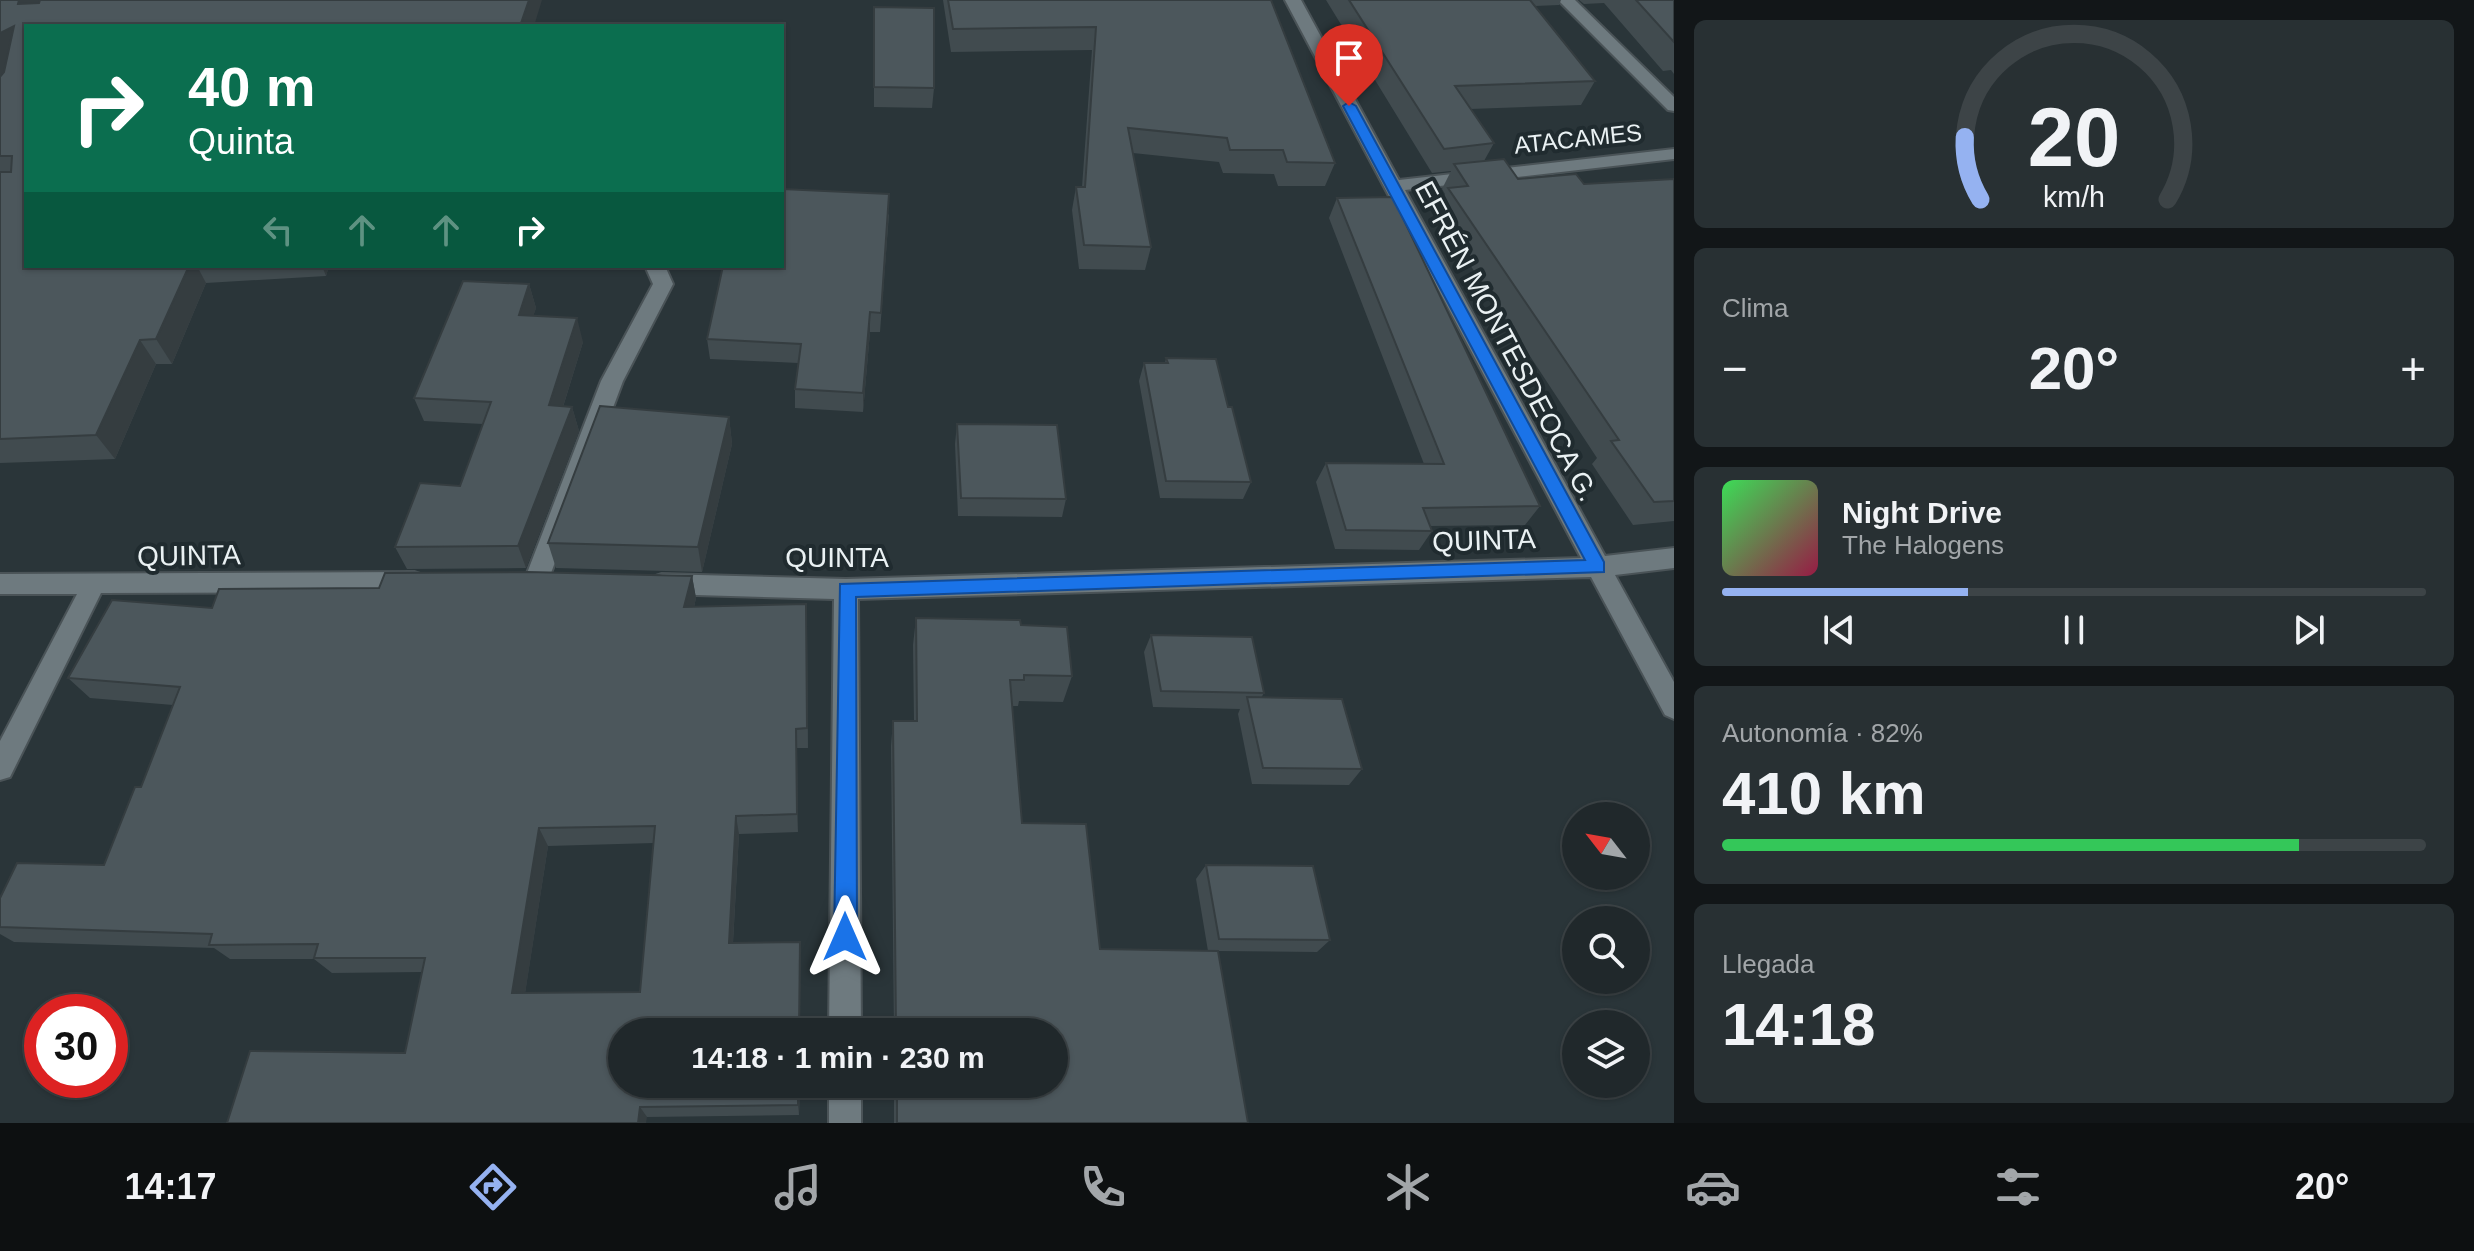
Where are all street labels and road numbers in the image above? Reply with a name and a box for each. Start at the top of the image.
street label: ATACAMES [1513,118,1643,159]
street label: EFRÉN MONTESDEOCA G. [1409,176,1604,506]
street label: QUINTA [1432,523,1537,558]
street label: QUINTA [137,539,241,572]
street label: QUINTA [785,542,889,573]

